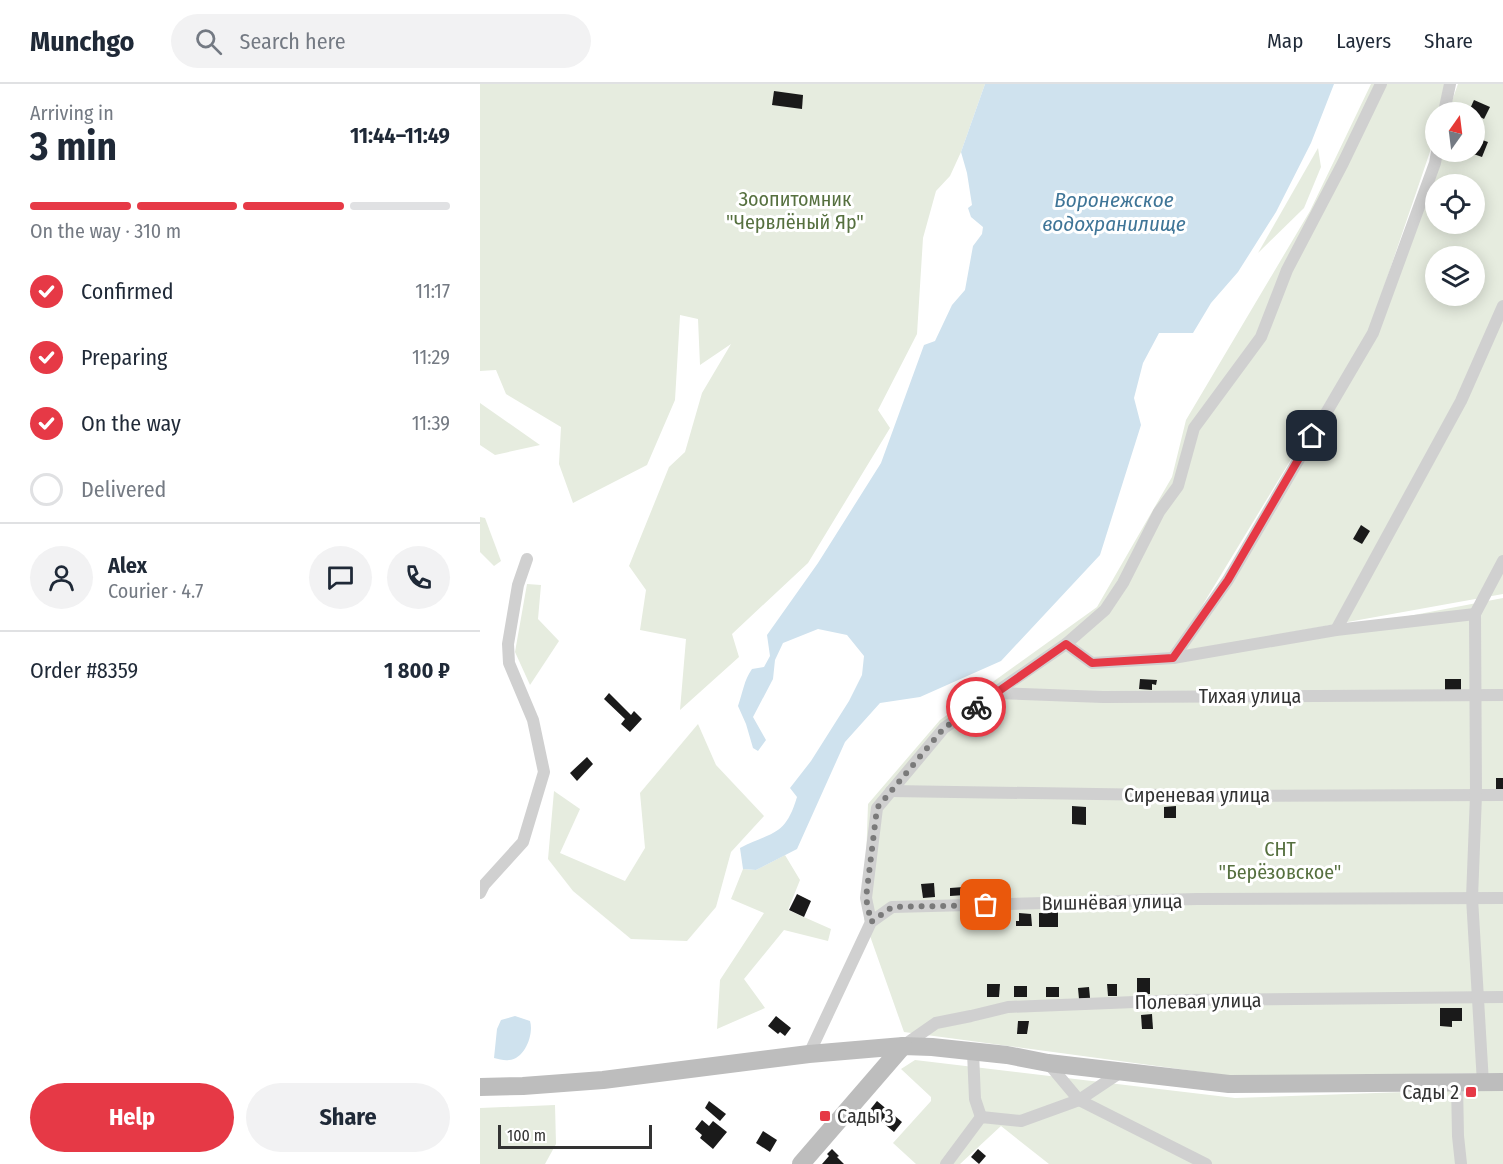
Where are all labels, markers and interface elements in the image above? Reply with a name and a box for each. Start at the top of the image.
search box [171,14,591,68]
text: Munchgo [30,25,135,58]
icon: search [192,25,225,58]
text: Search here [240,28,346,55]
text: Map [1267,28,1303,54]
text: Layers [1336,28,1391,54]
text: Share [1424,28,1473,54]
text: Arriving in [30,101,114,125]
north arrow [1425,102,1485,162]
map controls [1425,102,1485,306]
text: 11:44–11:49 [350,122,450,149]
text: 3 min [30,124,117,170]
button: locate [1425,174,1485,234]
park label: Зоопитомник "Червлёный Яр" [726,187,864,234]
water label: Воронежское водохранилище [1042,187,1186,237]
text: On the way · 310 m [30,219,181,243]
button: layers [1425,246,1485,306]
icon: check [30,275,63,308]
text: Confirmed [81,278,174,305]
text: 11:17 [415,279,450,303]
icon: check [30,341,63,374]
text: Preparing [81,344,167,371]
text: 11:29 [412,345,450,369]
icon: check [30,407,63,440]
text: On the way [81,410,181,437]
pin [1286,410,1337,461]
text: 11:39 [412,411,450,435]
icon: home [1295,419,1328,452]
text: Delivered [81,476,166,503]
button: person [30,546,93,609]
button: chat [309,546,372,609]
button: phone [387,546,450,609]
text: Alex [108,552,147,579]
text: Courier · 4.7 [108,579,203,603]
text: Order #8359 [30,657,138,684]
text: 1 800 ₽ [384,657,450,684]
courier [946,677,1006,737]
street label: Тихая улица [1199,684,1301,708]
icon: bike [960,691,993,724]
street label: Сиреневая улица [1124,783,1270,807]
park label: СНТ "Берёзовское" [1219,837,1341,884]
pin [960,879,1011,930]
icon: bag [969,888,1002,921]
street label: Вишнёвая улица [1041,889,1183,915]
street label: Полевая улица [1134,988,1262,1014]
place label: Сады 2 [1402,1080,1459,1104]
button: Help [30,1083,234,1152]
button: Share [246,1083,450,1152]
marker: Сады 2 [1464,1085,1478,1099]
place label: Сады 3 [837,1104,894,1128]
marker: Сады 3 [818,1109,832,1123]
scale bar [498,1122,652,1150]
text: 100 m [507,1126,546,1145]

